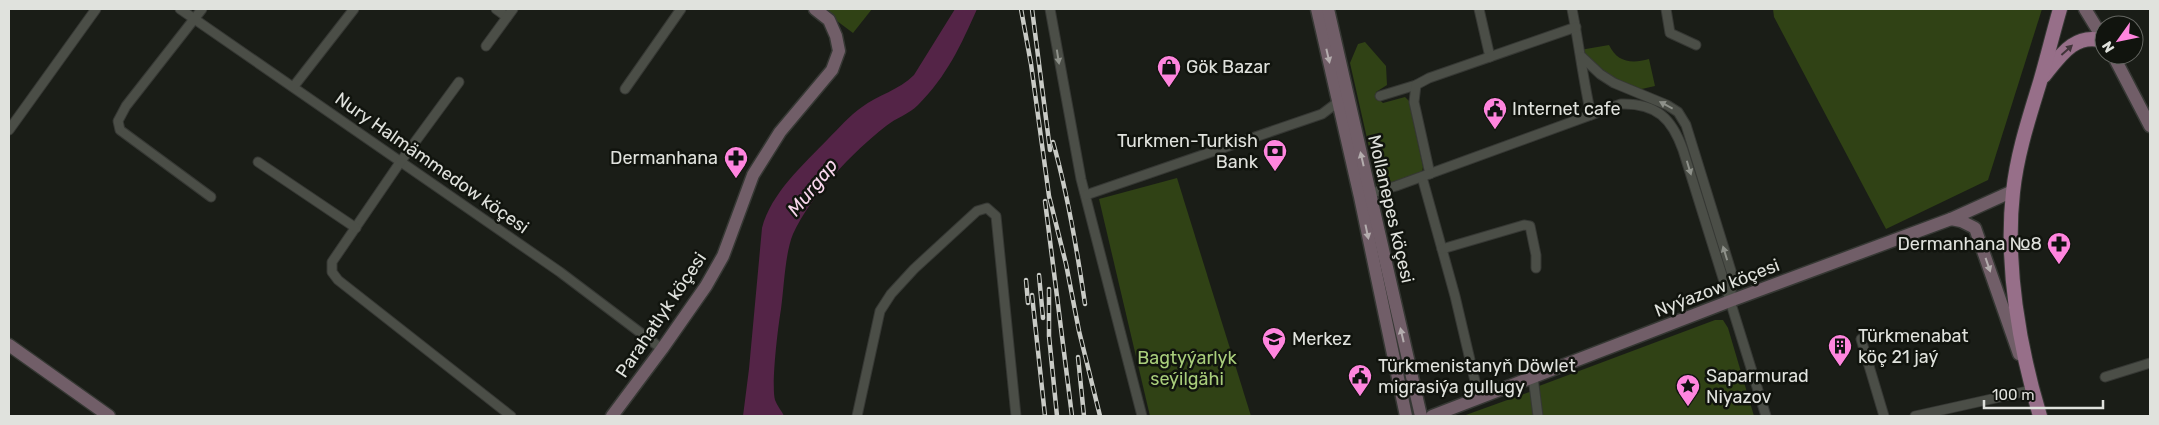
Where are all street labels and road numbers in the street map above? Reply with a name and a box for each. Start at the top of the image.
street label: Nury Halmämmedow köçesi [331,88,533,238]
street label: Mollanepes köçesi [1363,133,1419,285]
street label: Parahatlyk köçesi [611,248,711,382]
street label: Nyýazow köçesi [1651,254,1783,322]

